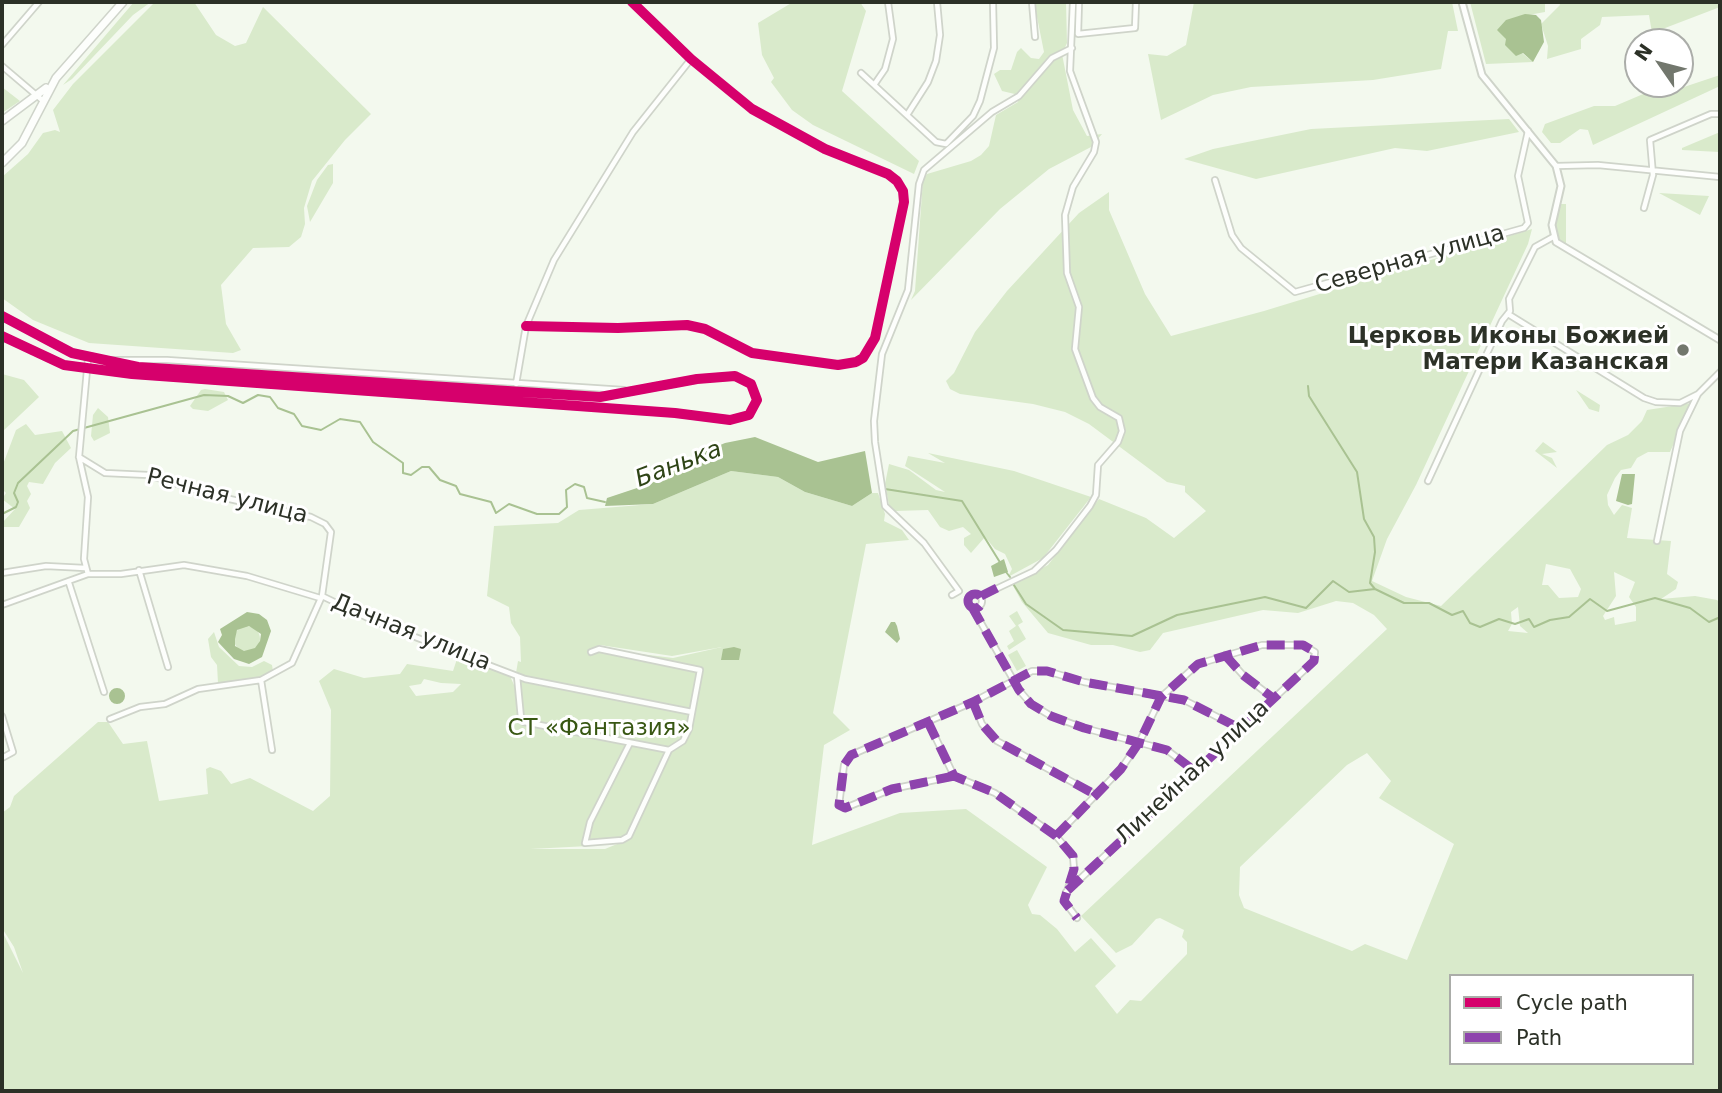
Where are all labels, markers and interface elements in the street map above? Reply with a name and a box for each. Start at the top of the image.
north arrow [1624,28,1694,98]
text: N [1630,39,1657,65]
street label: Северная улица [1312,220,1508,300]
place label: Церковь Иконы Божией Матери Казанская [1348,323,1669,377]
marker: Церковь Иконы Божией Матери Казанская [1675,342,1691,358]
water label: Банька [632,435,726,495]
street label: Речная улица [144,464,310,530]
street label: Дачная улица [328,589,494,677]
street label: Линейная улица [1111,695,1275,851]
park label: СТ «Фантазия» [507,715,691,743]
legend [1449,974,1694,1065]
text: Cycle path [1516,991,1628,1015]
text: Path [1516,1026,1562,1050]

